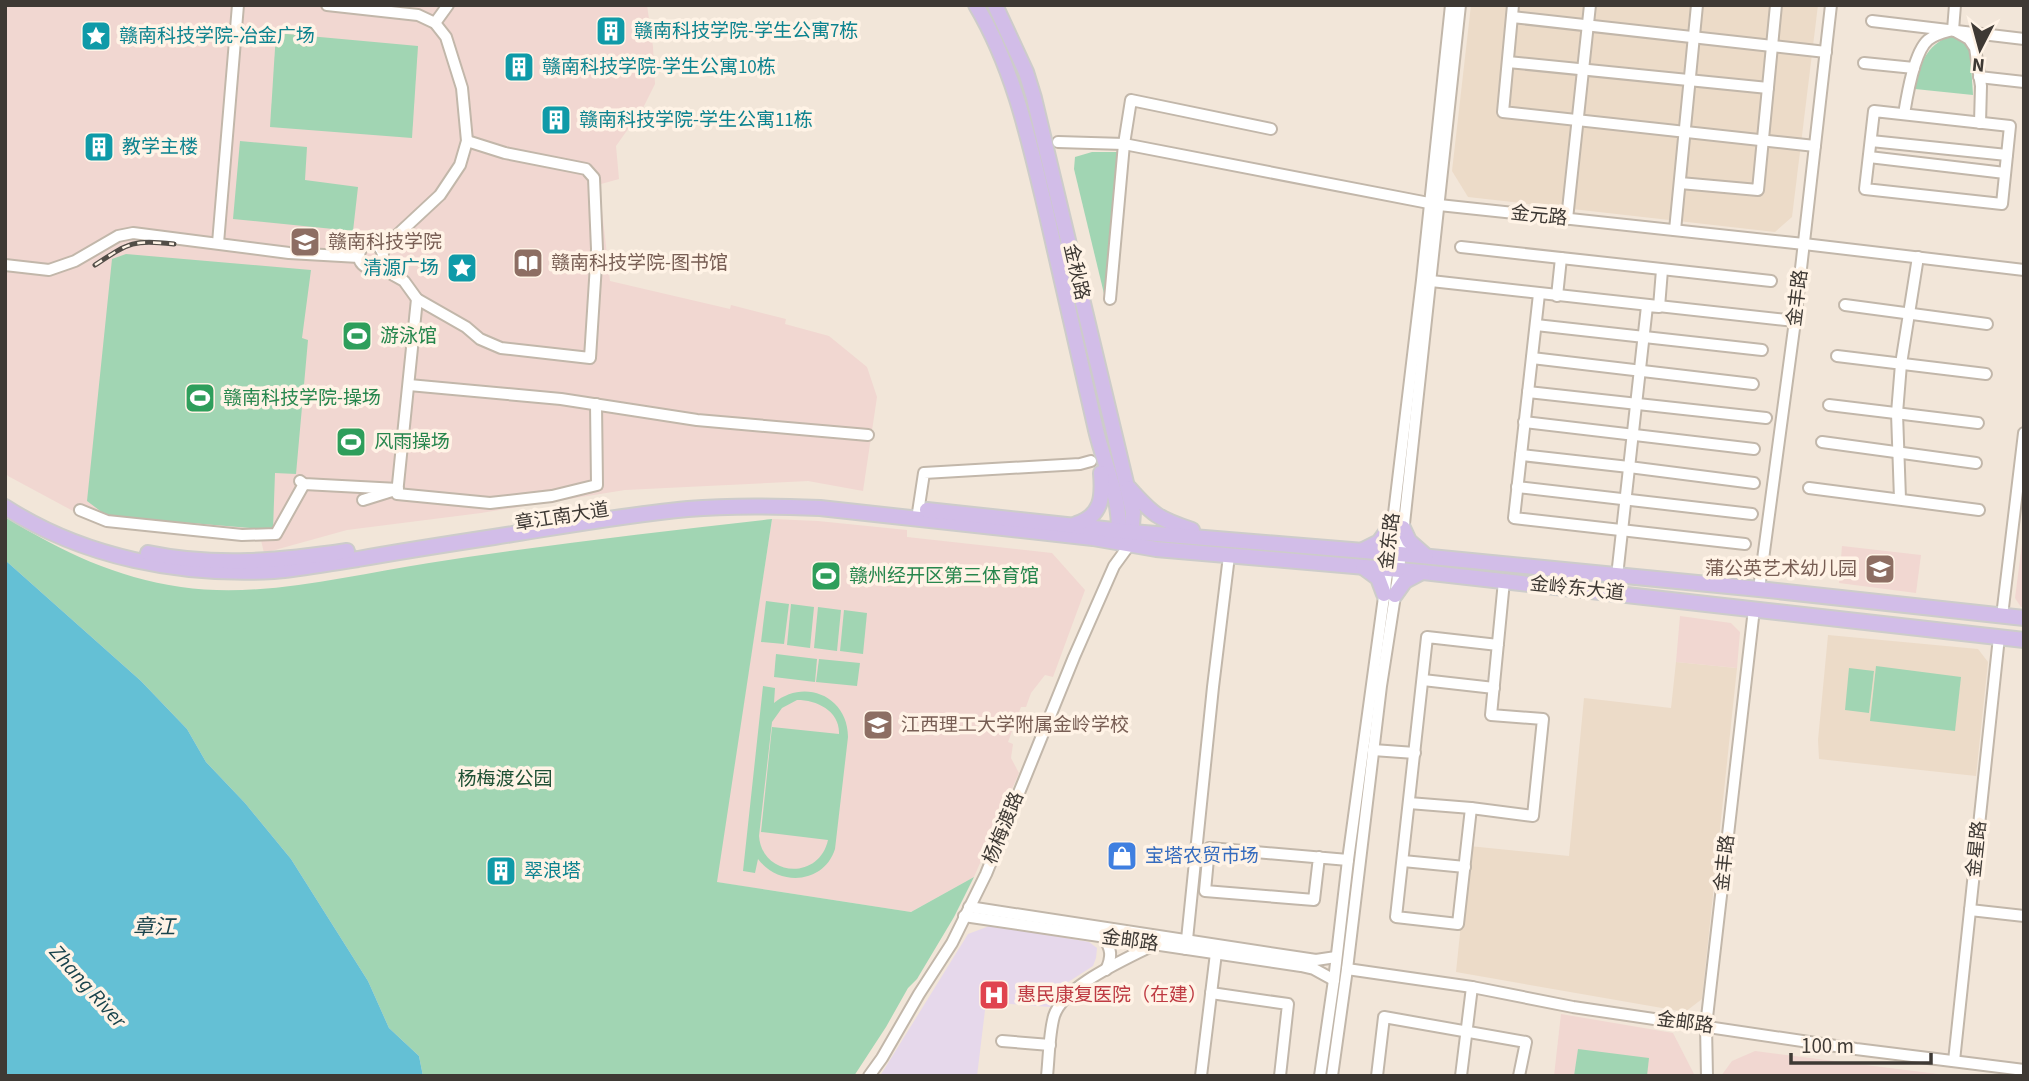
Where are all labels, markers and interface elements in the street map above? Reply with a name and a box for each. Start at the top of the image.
building icon: 赣南科技学院-学生公寓7栋 [594,14,628,48]
north arrow [1945,14,2015,84]
place label: 赣南科技学院-学生公寓7栋 [634,18,858,45]
place icon: 赣南科技学院-冶金广场 [79,19,113,53]
place label: 赣南科技学院-冶金广场 [119,23,315,50]
building icon: 赣南科技学院-学生公寓10栋 [502,50,536,84]
text: N [1971,50,1986,79]
place label: 赣南科技学院-学生公寓10栋 [542,54,776,81]
building icon: 赣南科技学院-学生公寓11栋 [539,103,573,137]
place label: 赣南科技学院-学生公寓11栋 [579,107,813,134]
building icon: 教学主楼 [82,130,116,164]
place label: 教学主楼 [122,134,198,161]
street label: 金元路 [1509,200,1569,232]
school or university icon: 赣南科技学院 [288,225,322,259]
place label: 赣南科技学院 [328,229,442,256]
street label: 金秋路 [1056,241,1096,303]
library icon: 赣南科技学院-图书馆 [511,246,545,280]
place label: 赣南科技学院-图书馆 [551,250,728,277]
place icon: 清源广场 [445,251,479,285]
place label: 清源广场 [363,255,439,282]
street label: 金丰路 [1781,268,1815,328]
sports icon: 游泳馆 [340,319,374,353]
place label: 游泳馆 [380,323,437,350]
sports icon: 赣南科技学院-操场 [183,381,217,415]
place label: 赣南科技学院-操场 [223,385,381,412]
sports icon: 风雨操场 [334,425,368,459]
place label: 风雨操场 [374,429,450,456]
street label: 章江南大道 [513,496,611,538]
street label: 金东路 [1373,511,1407,571]
school or university icon: 蒲公英艺术幼儿园 [1863,552,1897,586]
place label: 蒲公英艺术幼儿园 [1705,556,1857,583]
sports icon: 赣州经开区第三体育馆 [809,559,843,593]
place label: 赣州经开区第三体育馆 [849,563,1039,590]
street label: 金岭东大道 [1528,571,1626,607]
school or university icon: 江西理工大学附属金岭学校 [861,708,895,742]
place label: 江西理工大学附属金岭学校 [901,712,1129,739]
park label: 杨梅渡公园 [457,766,553,793]
street label: 杨梅渡路 [977,788,1031,868]
street label: 金星路 [1961,819,1993,879]
street label: 金丰路 [1709,833,1741,893]
shop icon: 宝塔农贸市场 [1105,839,1139,873]
place label: 宝塔农贸市场 [1145,843,1259,870]
building icon: 翠浪塔 [484,854,518,888]
place label: 翠浪塔 [524,858,581,885]
water label: 章江 [133,912,177,942]
street label: 金邮路 [1100,924,1160,958]
water label: Zhang River [42,937,134,1035]
hospital icon: 惠民康复医院（在建） [977,978,1011,1012]
place label: 惠民康复医院（在建） [1017,982,1207,1009]
street label: 金邮路 [1655,1006,1715,1040]
scale bar [1791,1021,1931,1066]
text: 100 m [1801,1031,1854,1061]

